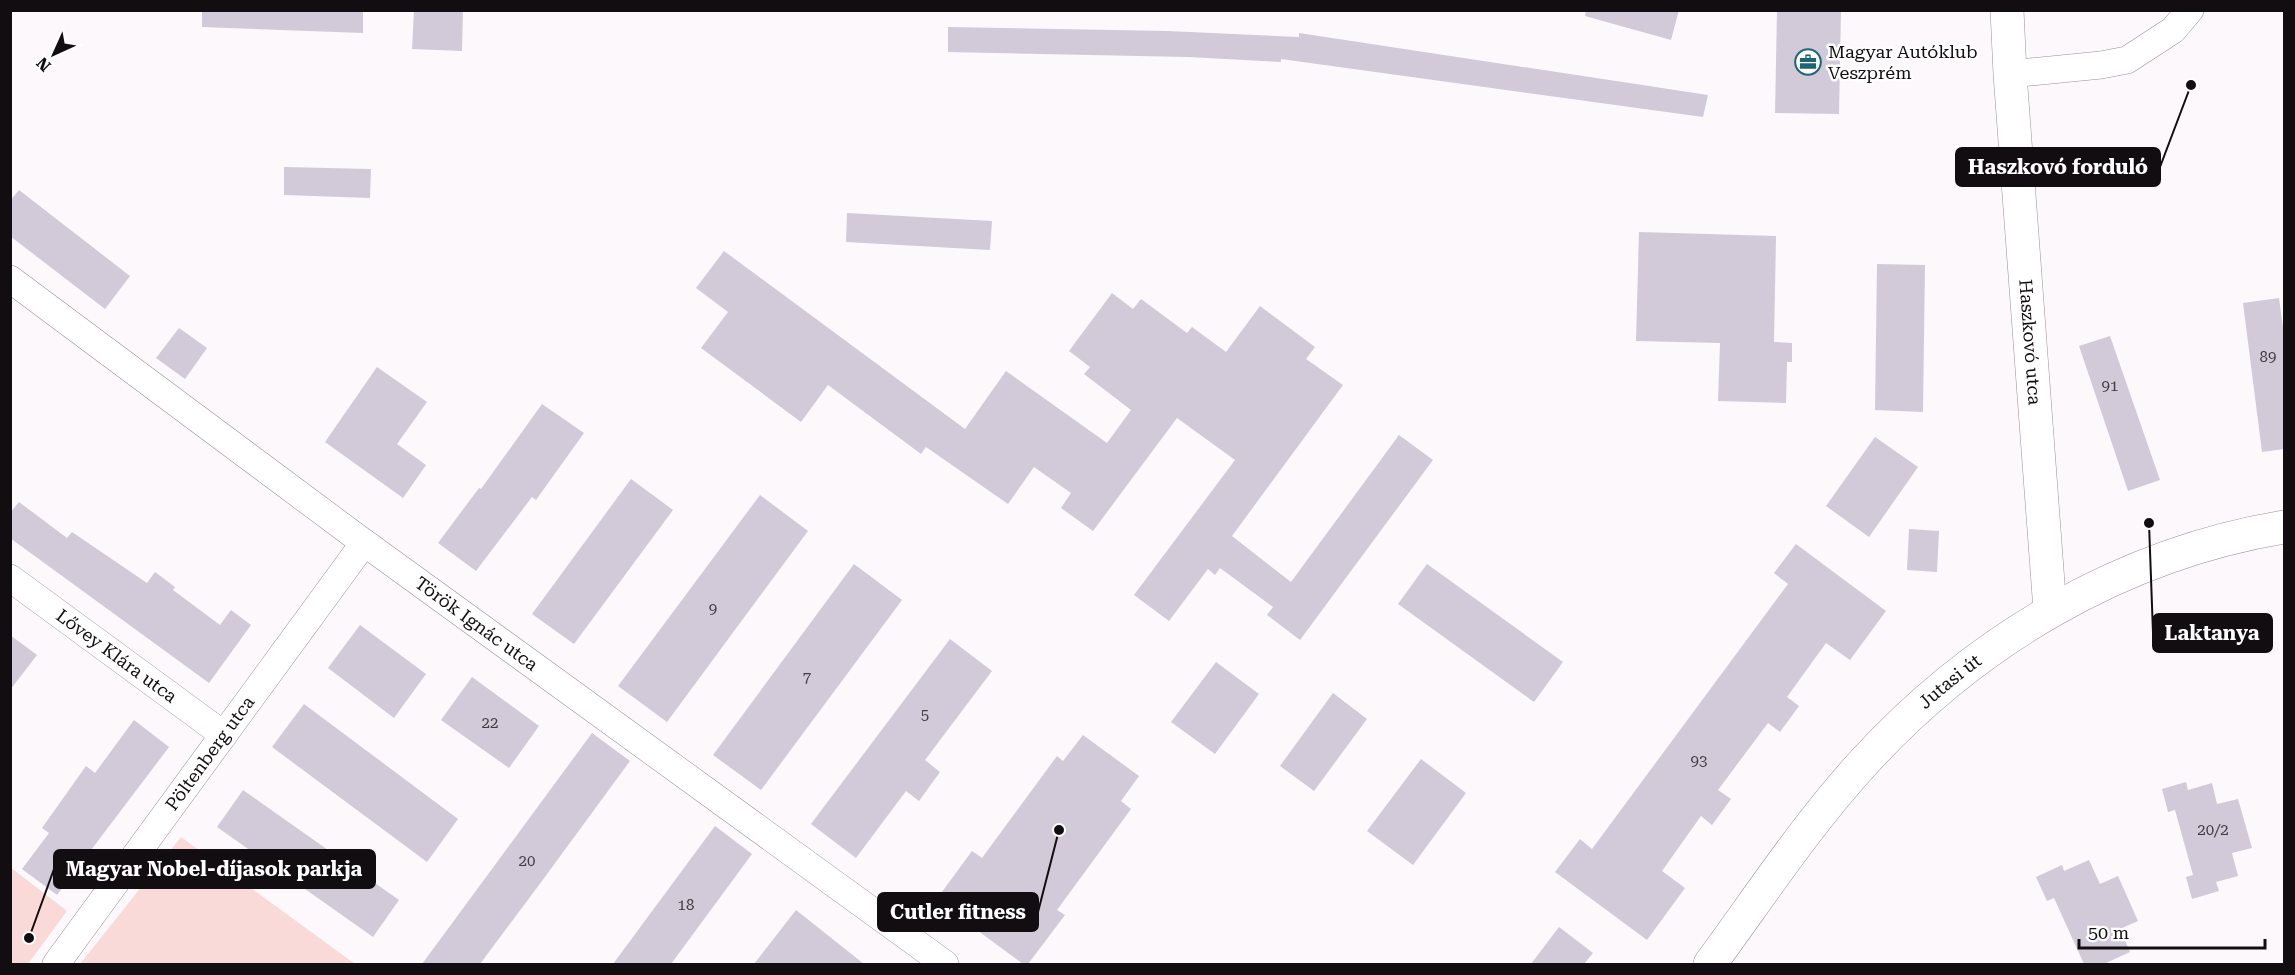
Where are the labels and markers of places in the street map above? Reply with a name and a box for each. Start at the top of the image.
place label: Magyar Autóklub Veszprém [1828,41,1978,83]
office icon: Magyar Autóklub Veszprém [1793,47,1823,77]
callout: Haszkovó forduló [1956,148,2160,186]
callout: Laktanya [2153,614,2272,652]
callout: Magyar Nobel-díjasok parkja [54,850,375,888]
callout: Cutler fitness [878,893,1038,931]

